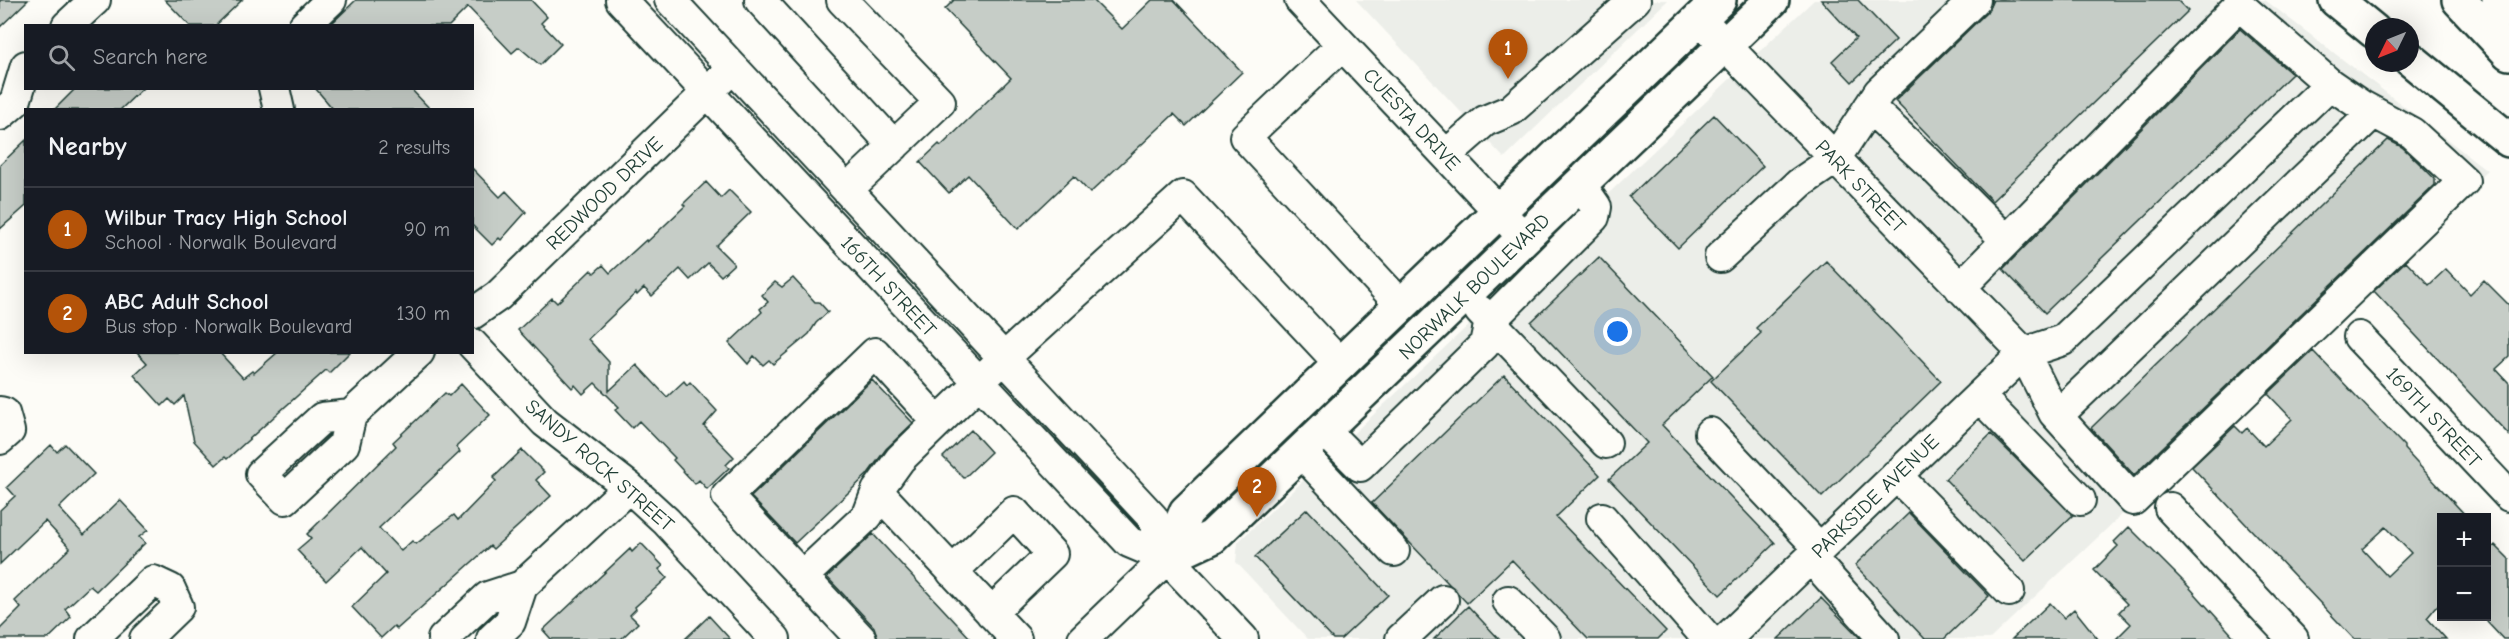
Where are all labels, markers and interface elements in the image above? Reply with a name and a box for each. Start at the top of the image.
north arrow [2365,18,2419,72]
search box [24,24,474,90]
pin: 1 [1488,29,1528,79]
icon: search [45,41,78,74]
text: Search here [93,44,208,70]
street label: CUESTA DRIVE [1358,63,1465,175]
text: Nearby [48,132,127,162]
street label: REDWOOD DRIVE [541,132,667,255]
street label: PARK STREET [1811,135,1911,238]
text: 2 results [378,136,450,159]
text: Wilbur Tracy High School [105,205,347,231]
street label: NORWALK BOULEVARD [1394,208,1554,364]
text: 1 [64,218,71,241]
text: 90 m [404,218,450,241]
text: School · Norwalk Boulevard [105,231,337,254]
street label: 166TH STREET [836,231,941,342]
text: ABC Adult School [105,289,269,315]
text: 2 [63,302,72,325]
text: 130 m [397,302,450,325]
text: Bus stop · Norwalk Boulevard [105,315,352,338]
your location [1603,317,1632,346]
street label: 169TH STREET [2381,362,2486,473]
street label: SANDY ROCK STREET [521,395,679,536]
street label: PARKSIDE AVENUE [1807,430,1944,563]
pin: 2 [1238,468,1276,517]
map controls [2437,513,2491,621]
button: + [2437,513,2491,567]
button: − [2437,567,2491,621]

